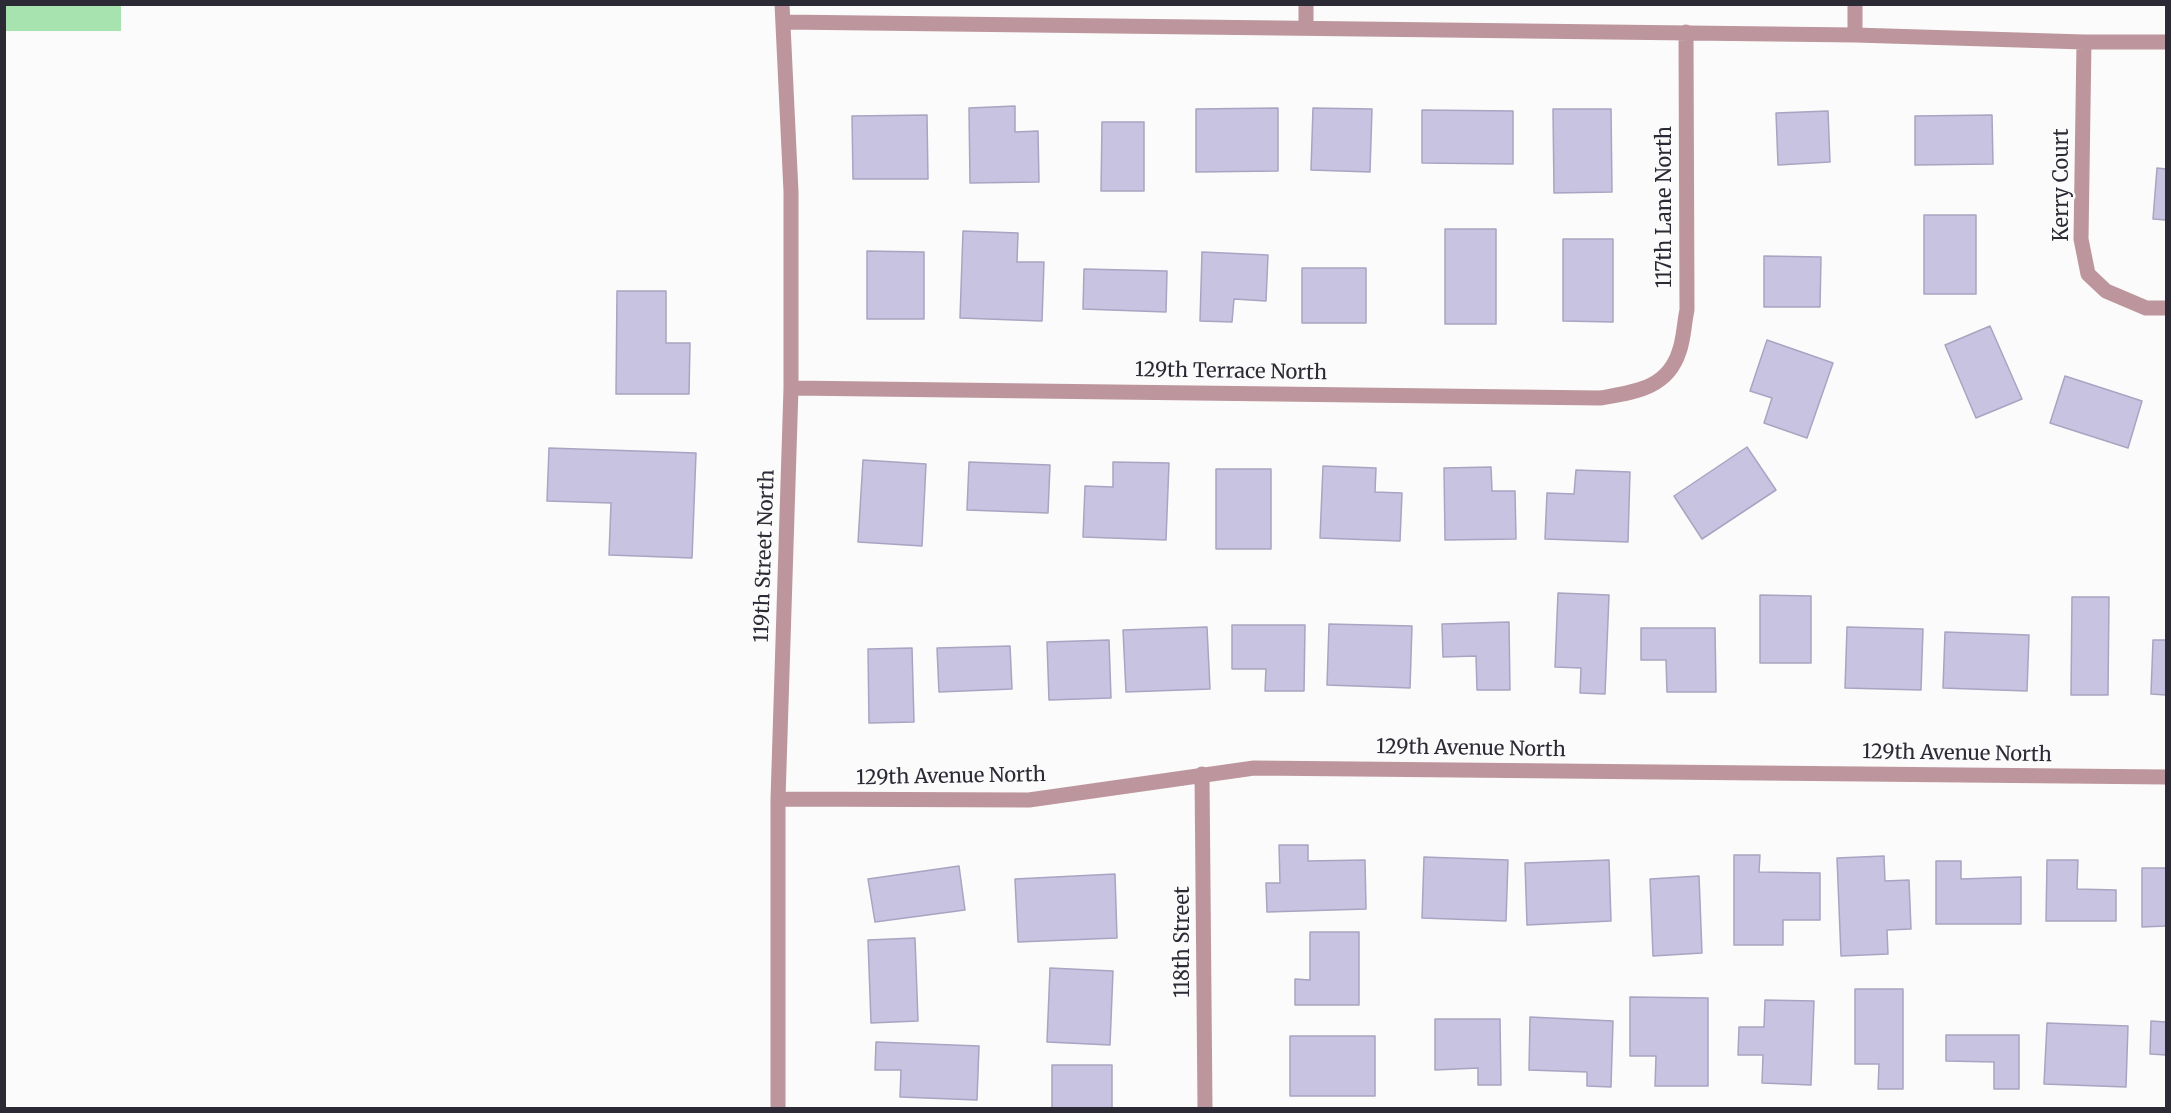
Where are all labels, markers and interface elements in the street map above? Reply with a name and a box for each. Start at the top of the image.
street label: 117th Lane North [1653,126,1677,288]
street label: Kerry Court [2050,129,2074,241]
street label: 129th Terrace North [1135,358,1327,386]
street label: 119th Street North [750,469,780,643]
street label: 129th Avenue North [1376,735,1566,763]
street label: 129th Avenue North [1862,740,2052,768]
street label: 129th Avenue North [856,763,1046,791]
street label: 118th Street [1171,886,1195,998]

